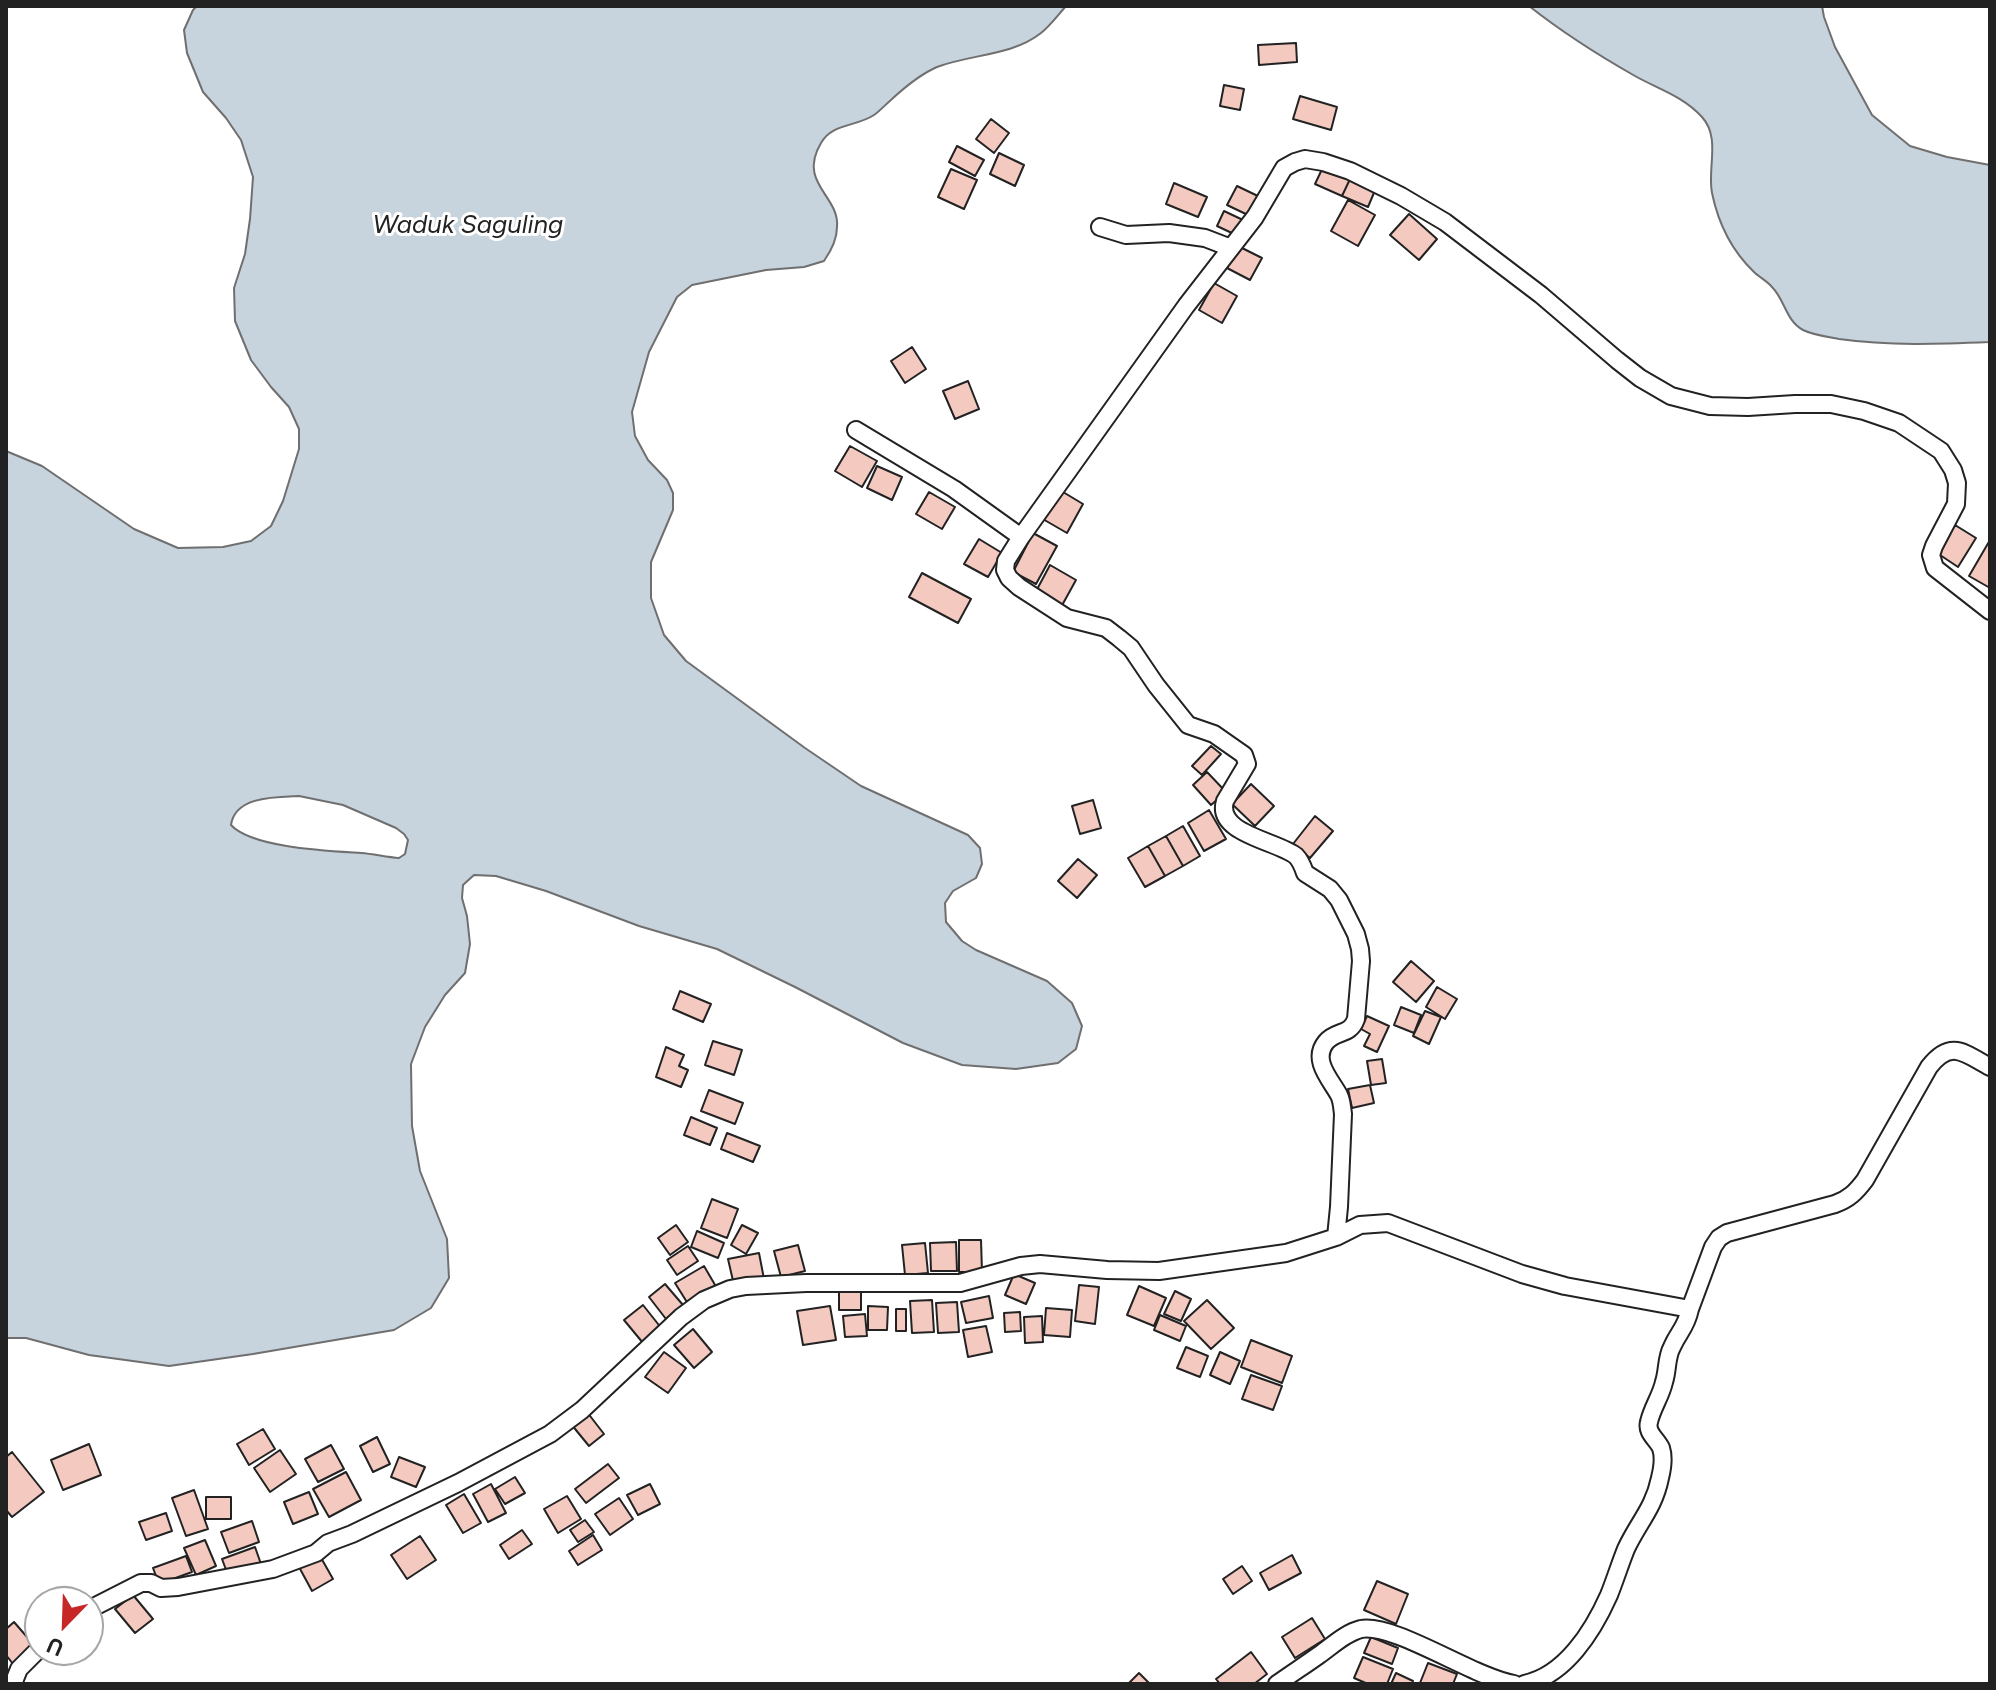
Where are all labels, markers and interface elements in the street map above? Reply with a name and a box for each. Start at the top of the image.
water label: Waduk Saguling [373,209,563,241]
north arrow [24,1586,104,1666]
text: U [43,1631,68,1662]

